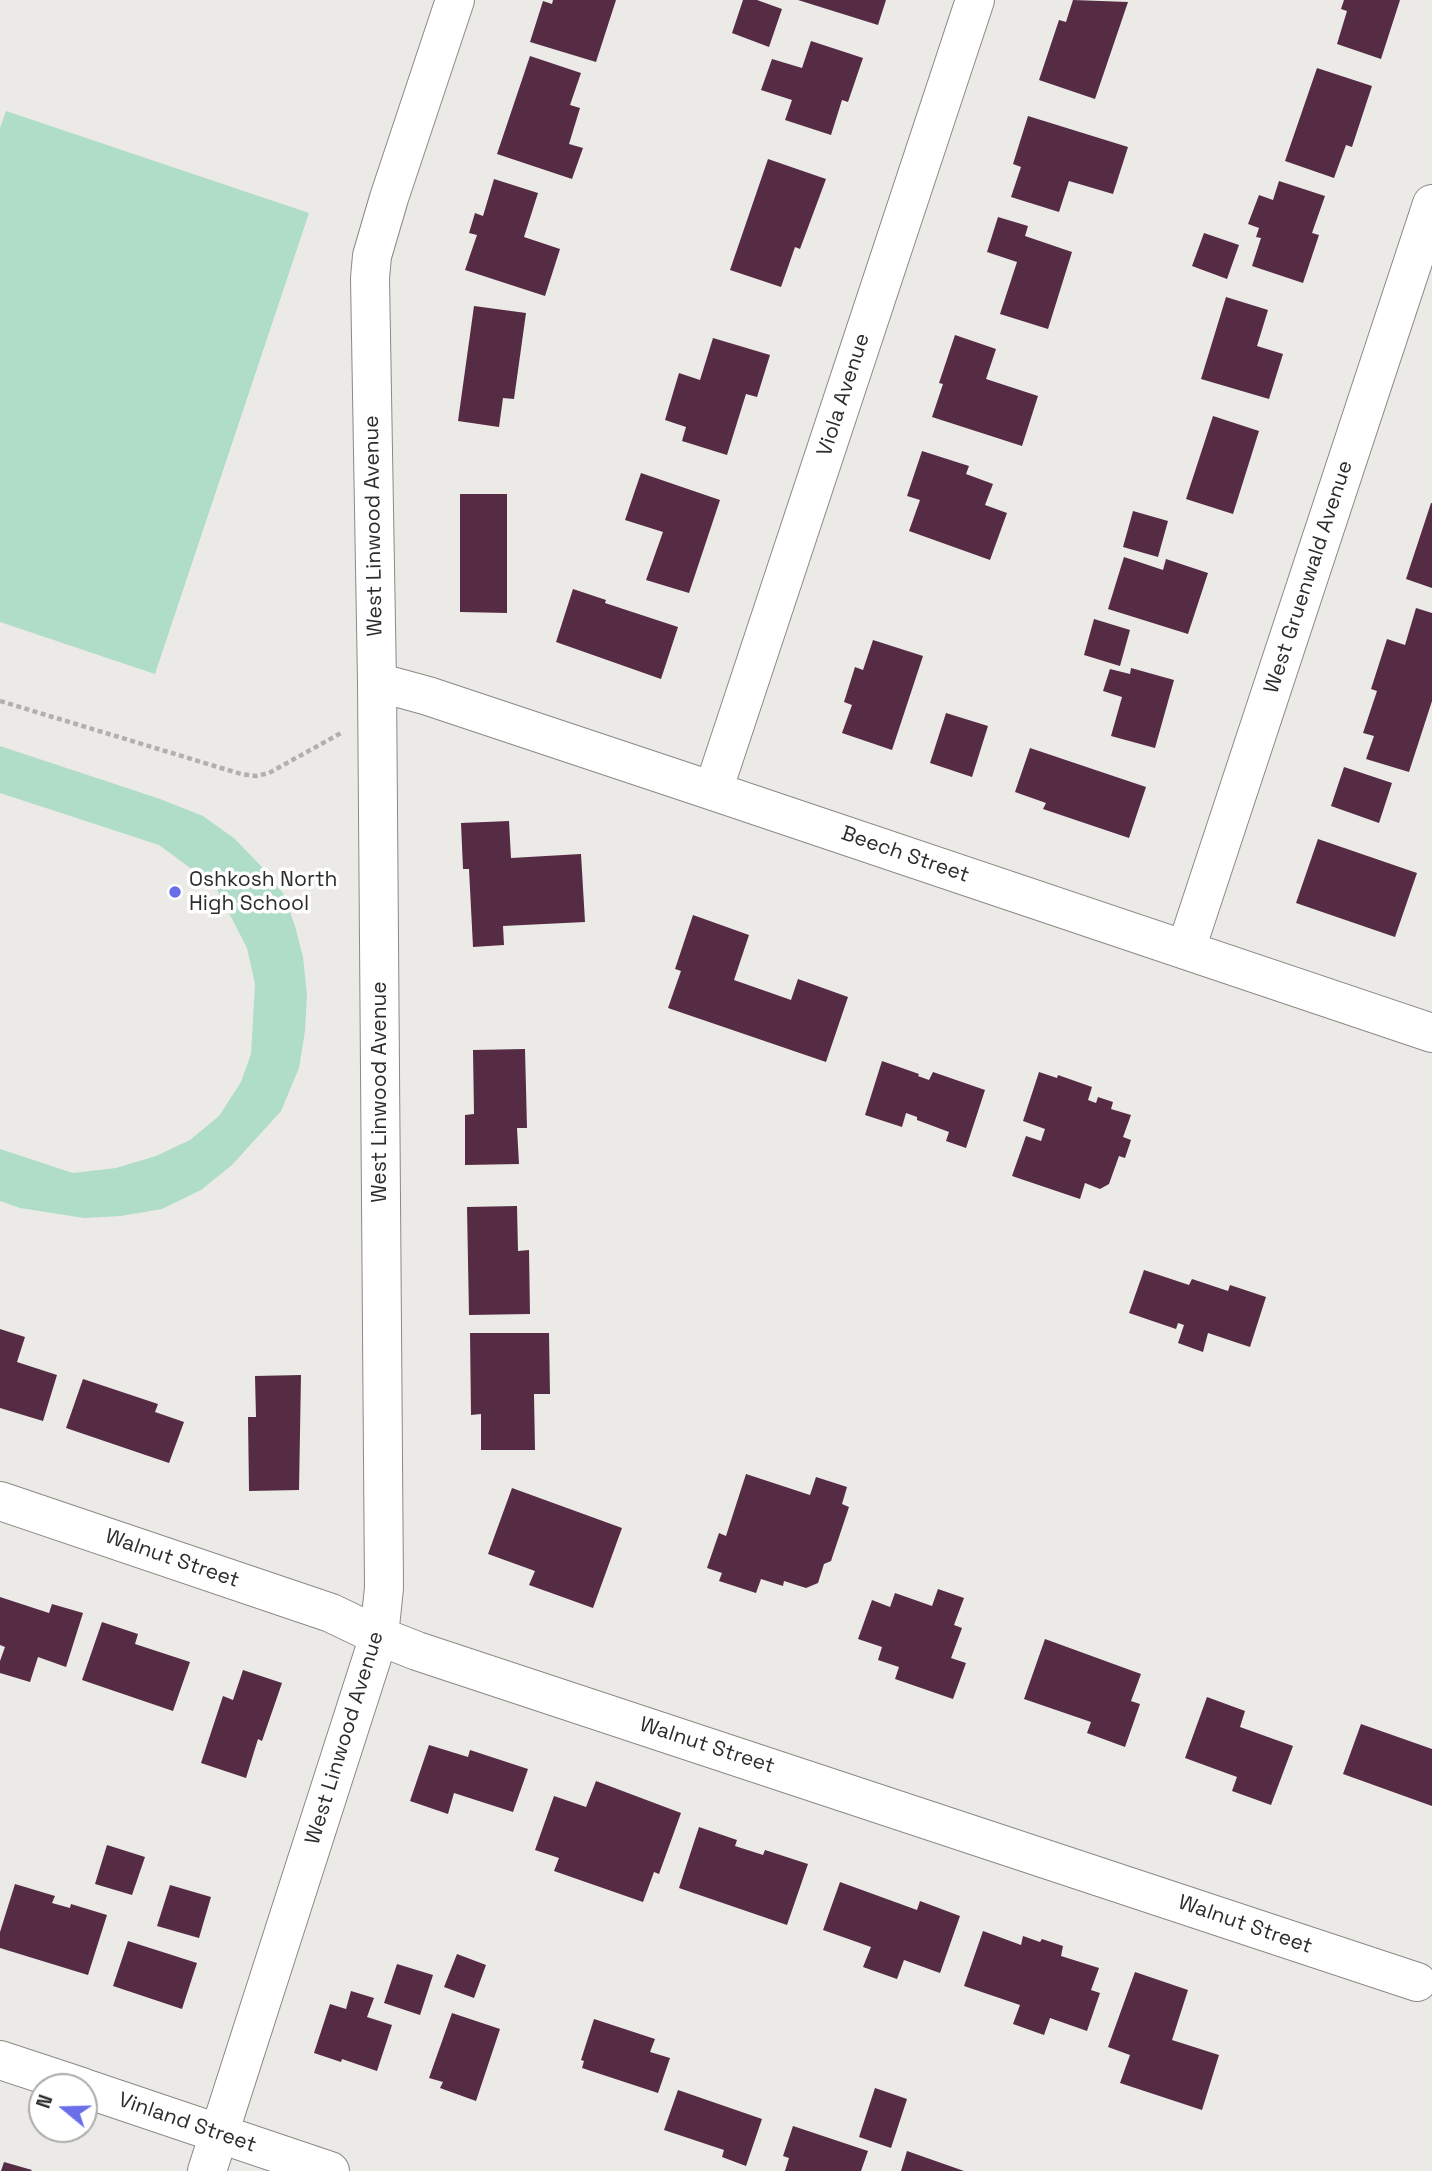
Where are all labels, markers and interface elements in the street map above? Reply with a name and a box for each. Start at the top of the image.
street label: Viola Avenue [812,330,876,460]
street label: West Linwood Avenue [359,415,389,637]
street label: West Gruenwald Avenue [1259,457,1359,697]
street label: Beech Street [838,821,972,889]
place label: Oshkosh North High School [189,867,337,917]
marker: Oshkosh North High School [167,884,183,900]
street label: West Linwood Avenue [367,981,393,1203]
street label: Walnut Street [102,1524,242,1594]
street label: West Linwood Avenue [301,1628,389,1848]
street label: Walnut Street [636,1712,778,1780]
street label: Walnut Street [1175,1890,1315,1960]
north arrow [28,2073,98,2143]
street label: Vinland Street [115,2088,259,2158]
text: N [31,2092,58,2112]

